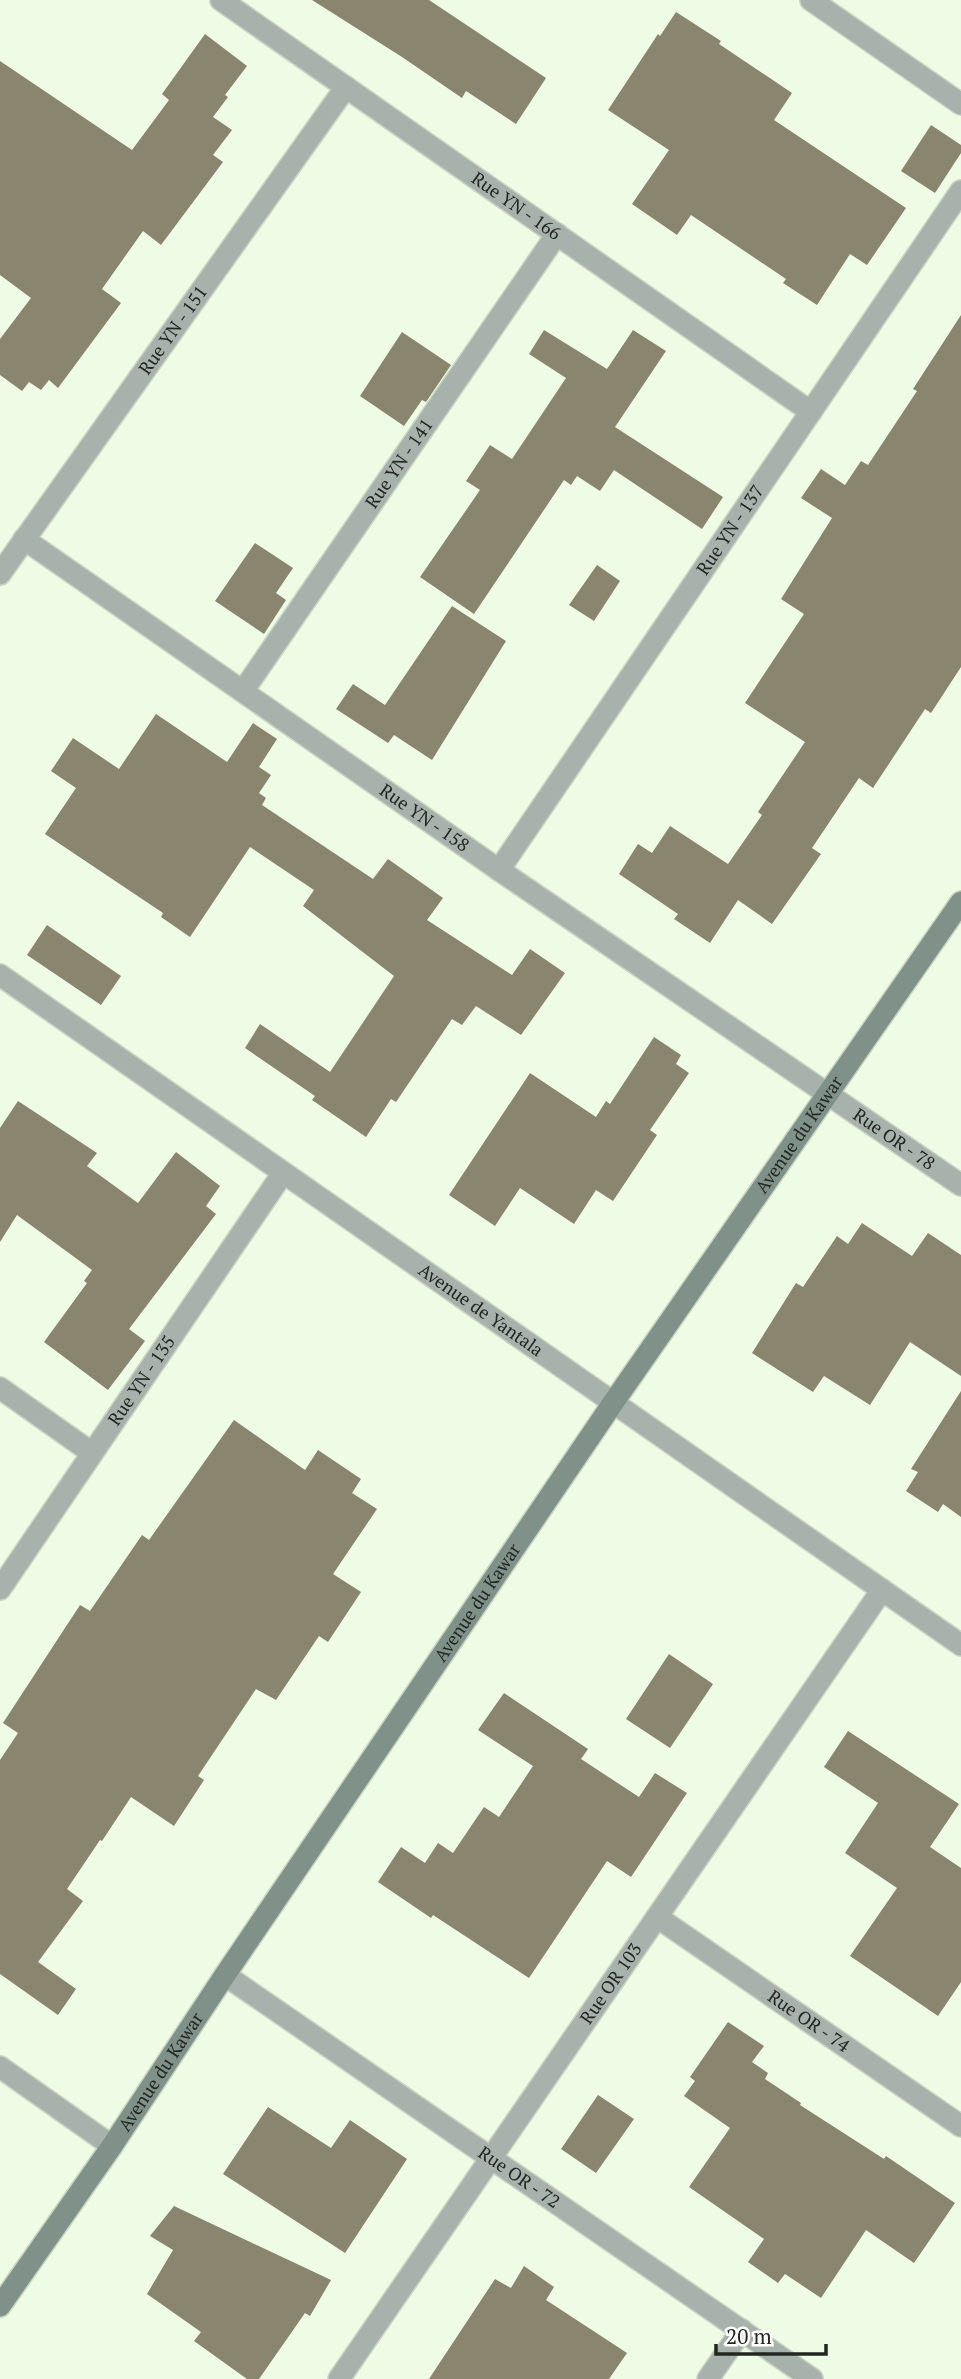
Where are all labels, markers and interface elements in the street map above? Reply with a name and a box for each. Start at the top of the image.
street label: Rue YN - 166 [467,166,566,245]
street label: Rue YN - 151 [133,280,212,379]
street label: Rue YN - 141 [359,413,438,513]
street label: Rue YN - 137 [690,480,769,579]
street label: Rue YN - 158 [375,778,474,857]
street label: Avenue du Kawar [749,1071,848,1198]
street label: Rue OR - 78 [849,1102,940,1175]
street label: Avenue de Yantala [414,1257,548,1361]
street label: Rue YN - 135 [102,1330,180,1430]
street label: Avenue du Kawar [428,1538,525,1666]
street label: Rue OR 103 [574,1938,647,2028]
street label: Rue OR - 74 [764,1984,855,2057]
street label: Avenue du Kawar [112,2007,208,2136]
street label: Rue OR - 72 [474,2140,565,2213]
scale bar [716,2312,826,2356]
text: 20 m [726,2322,772,2350]

